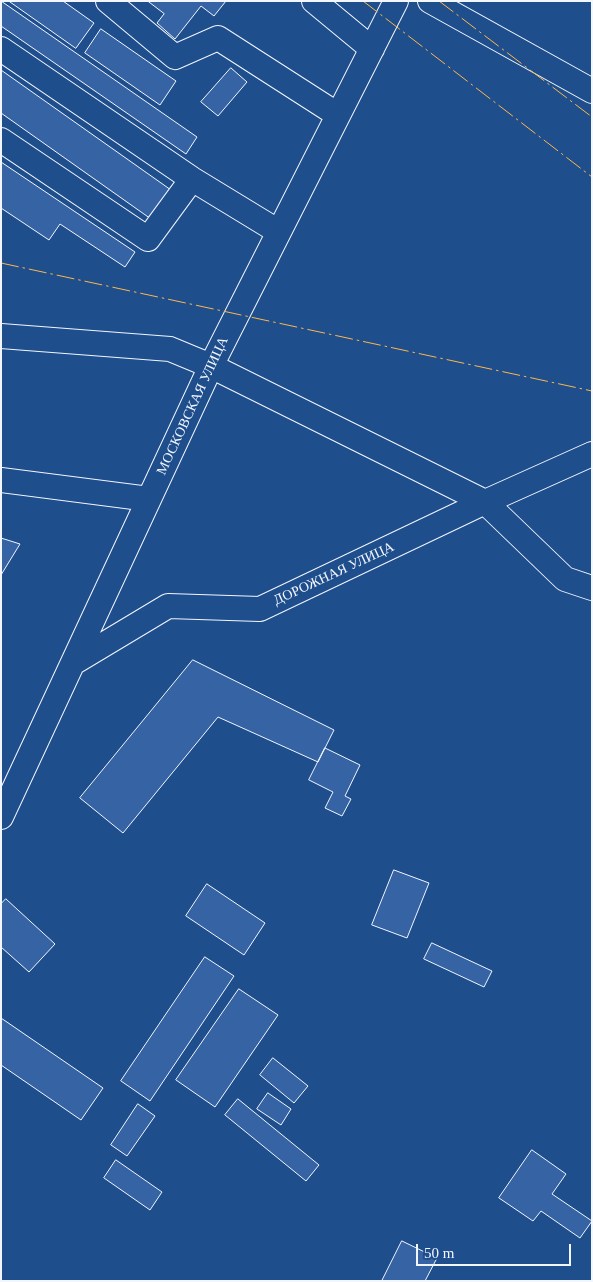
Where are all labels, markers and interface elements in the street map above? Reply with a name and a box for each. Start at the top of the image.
street label: МОСКОВСКАЯ УЛИЦА [154,334,232,478]
street label: ДОРОЖНАЯ УЛИЦА [271,539,397,609]
scale bar [418,1234,573,1266]
text: 50 m [424,1245,454,1261]

